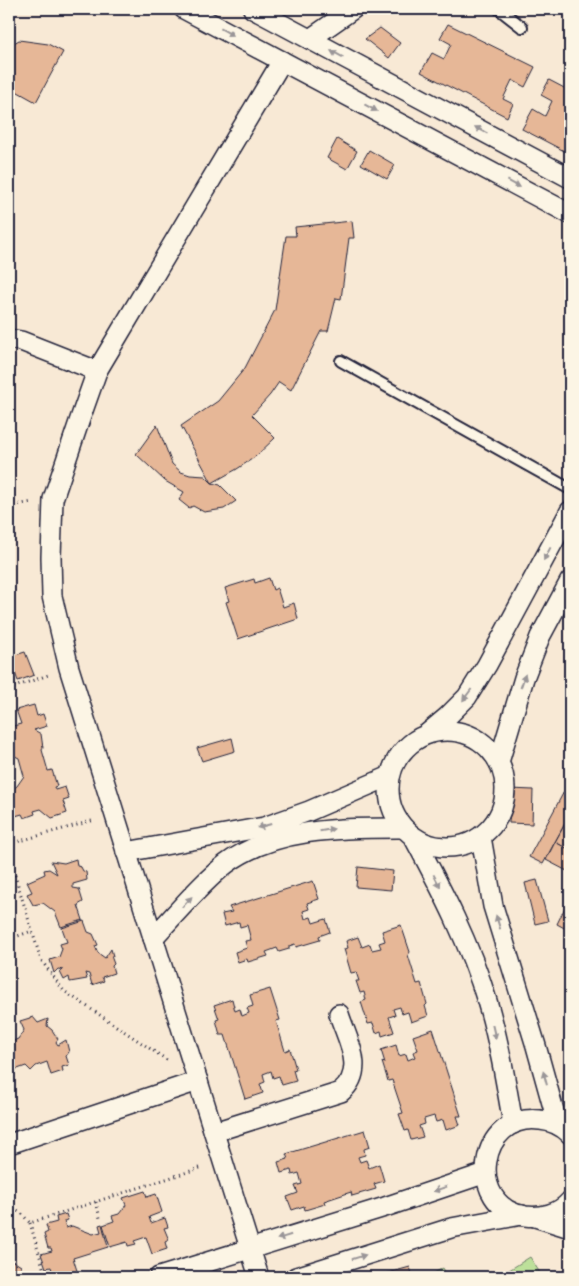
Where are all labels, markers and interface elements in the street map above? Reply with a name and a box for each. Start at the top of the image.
one-way arrow [220,27,234,36]
one-way arrow [330,50,345,58]
one-way arrow [363,104,378,112]
one-way arrow [474,126,488,134]
one-way arrow [507,180,521,188]
one-way arrow [543,547,551,561]
one-way arrow [520,674,527,689]
one-way arrow [462,688,472,702]
one-way arrow [256,822,271,830]
one-way arrow [319,826,335,834]
one-way arrow [433,873,441,888]
one-way arrow [181,897,193,909]
one-way arrow [494,915,501,930]
one-way arrow [490,1024,498,1040]
one-way arrow [541,1070,549,1085]
one-way arrow [432,1186,447,1193]
one-way arrow [277,1234,292,1242]
one-way arrow [352,1253,367,1260]

